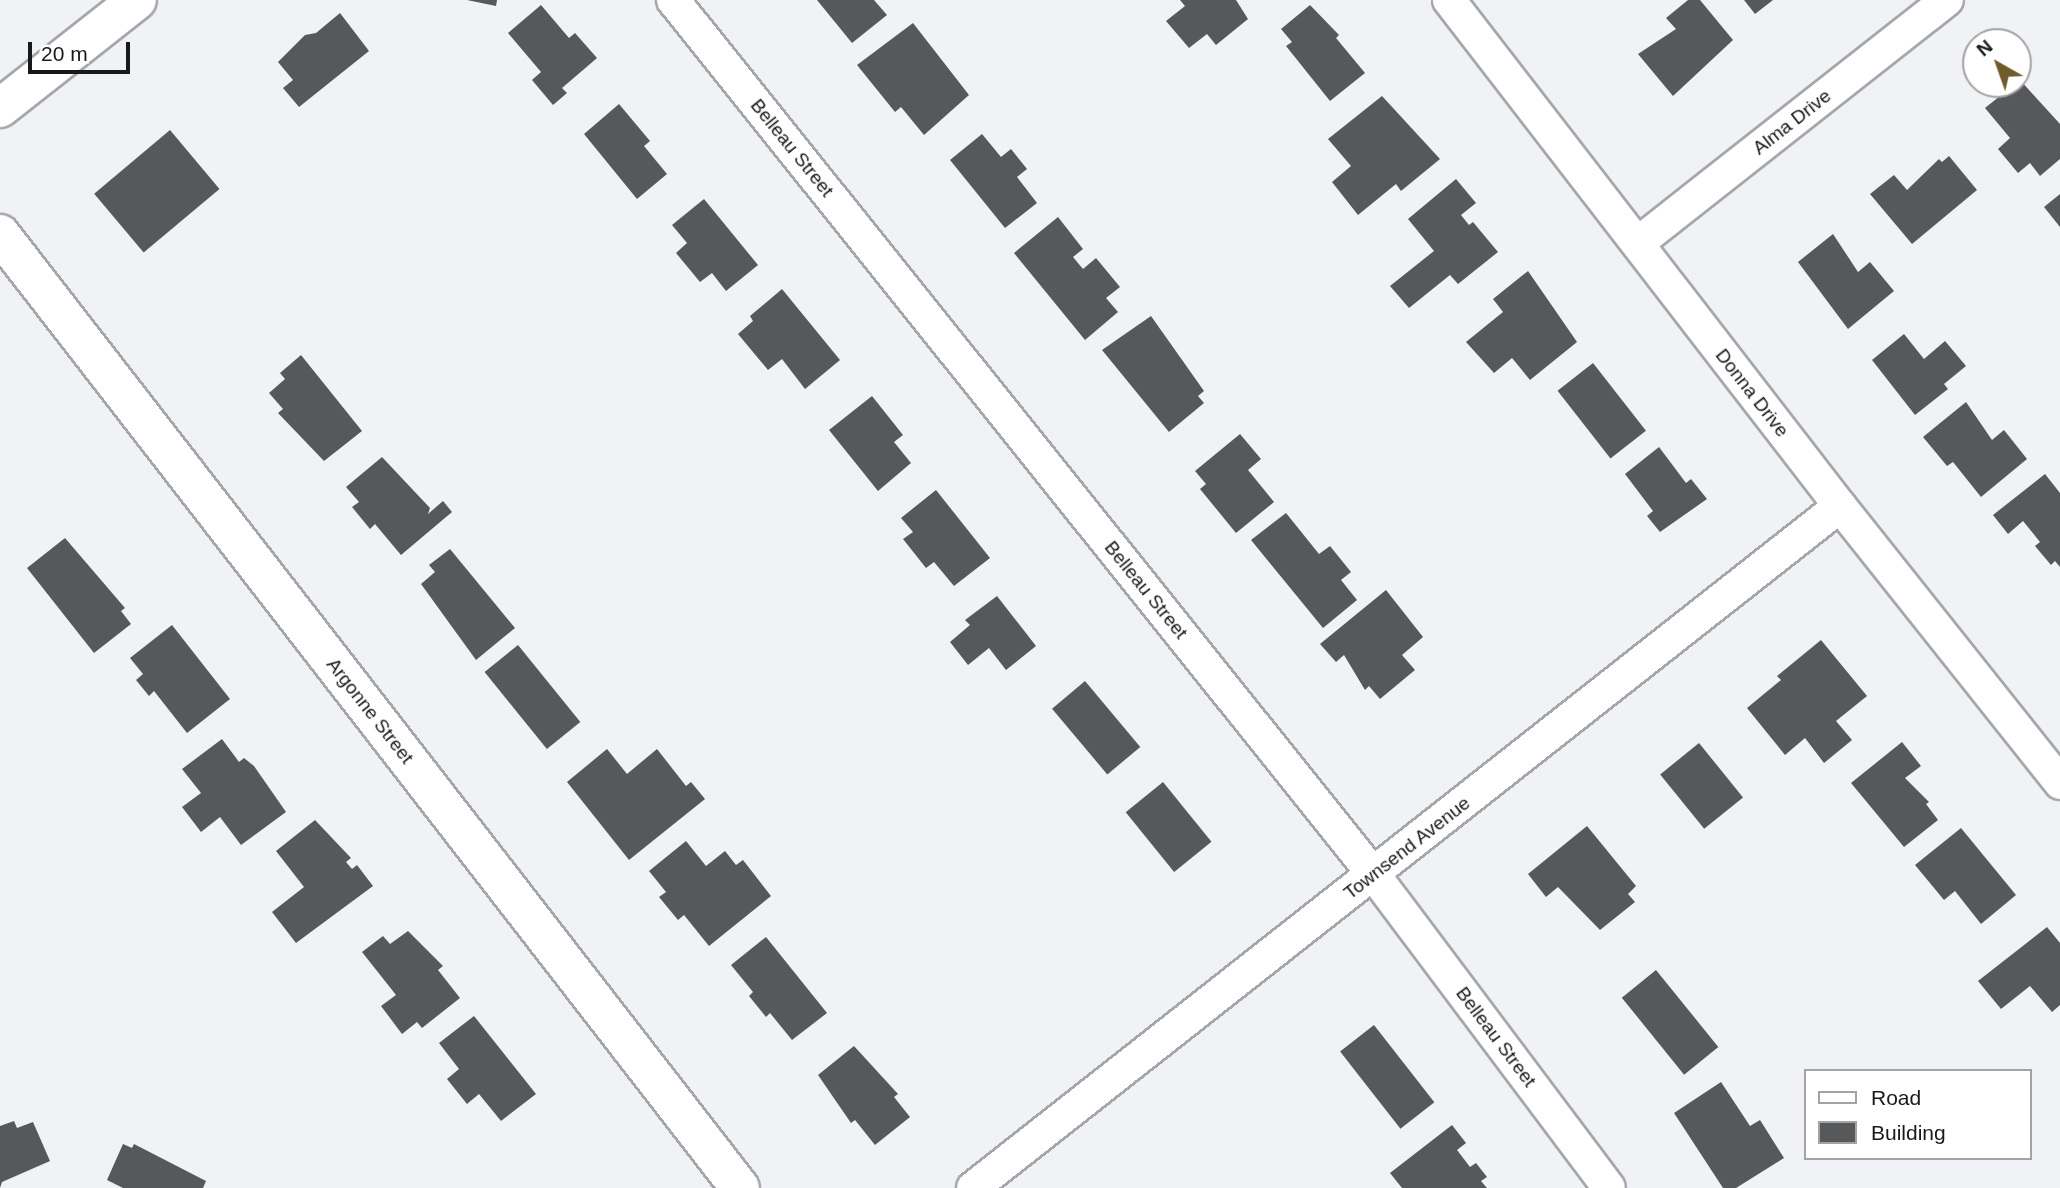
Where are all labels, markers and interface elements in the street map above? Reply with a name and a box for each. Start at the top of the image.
scale bar [32,28,133,72]
north arrow [1962,28,2032,98]
text: N [1972,36,1996,61]
text: 20 m [41,42,88,65]
street label: Alma Drive [1748,84,1836,160]
street label: Belleau Street [746,94,838,202]
street label: Donna Drive [1711,344,1793,442]
street label: Belleau Street [1100,536,1192,644]
street label: Argonne Street [322,654,418,768]
street label: Townsend Avenue [1339,791,1475,905]
street label: Belleau Street [1451,982,1541,1092]
legend [1804,1069,2032,1160]
text: Road [1871,1086,1921,1109]
text: Building [1871,1121,1946,1144]

